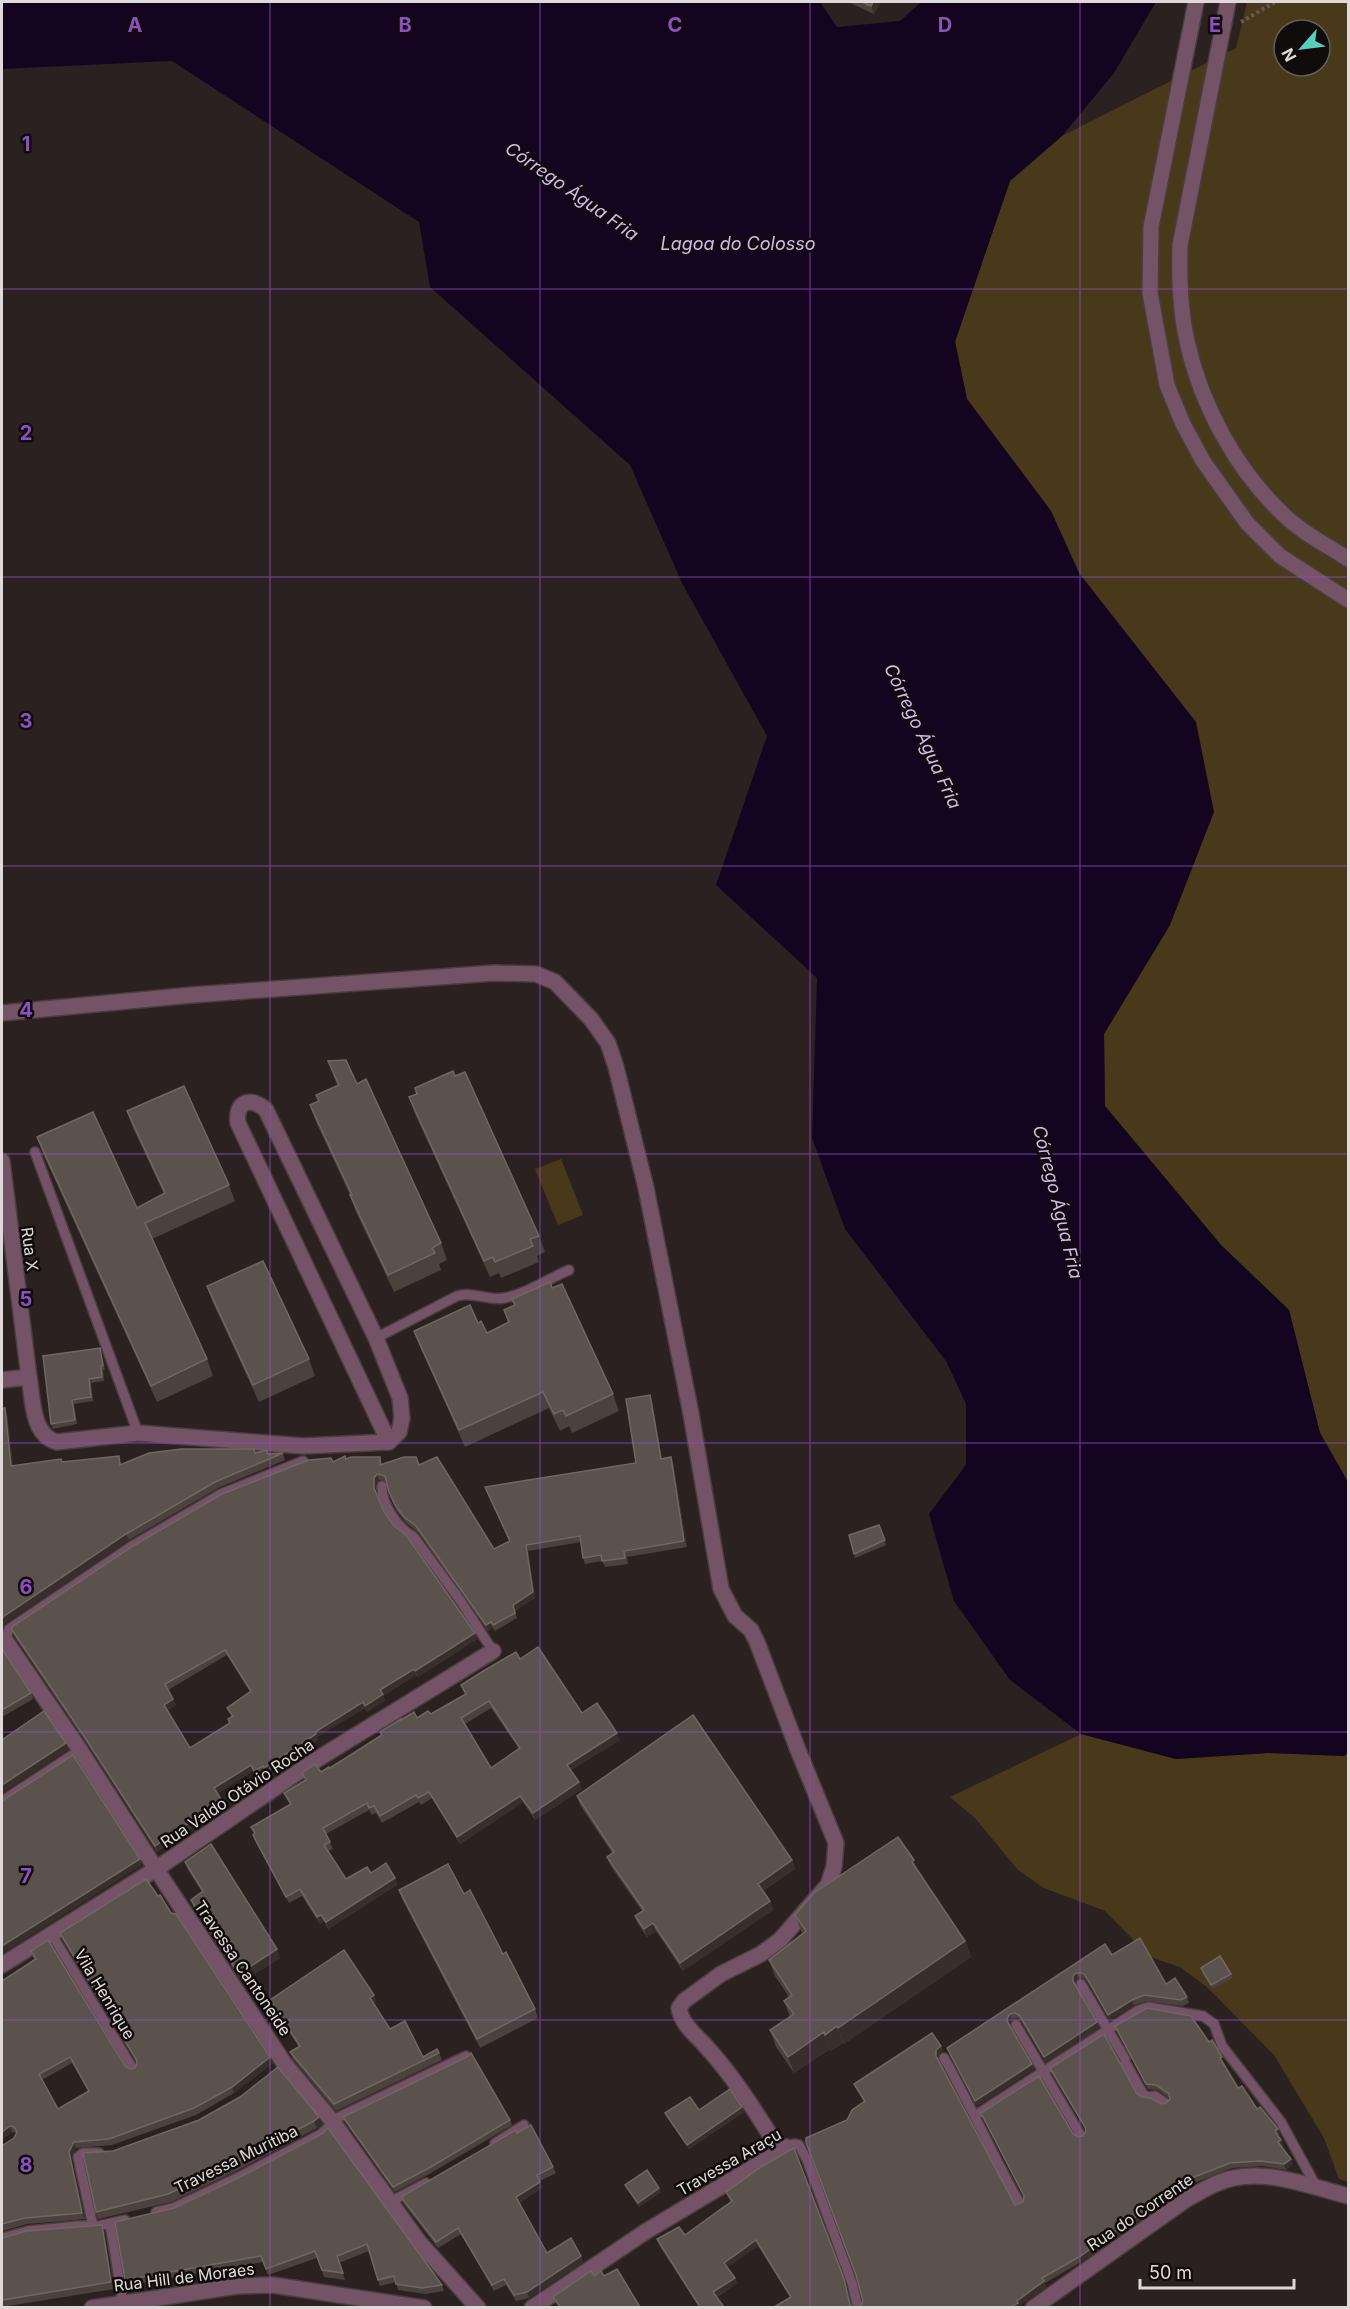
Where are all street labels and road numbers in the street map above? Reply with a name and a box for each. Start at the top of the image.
street label: Rua X [17,1226,43,1272]
street label: Rua Valdo Otávio Rocha [156,1734,318,1852]
street label: Travessa Cantoneide [190,1896,296,2040]
street label: Vila Henrique [70,1945,140,2043]
street label: Travessa Muritiba [171,2120,301,2198]
street label: Travessa Araçu [673,2124,785,2200]
street label: Rua do Corrente [1083,2169,1197,2255]
street label: Rua Hill de Moraes [112,2258,256,2296]

